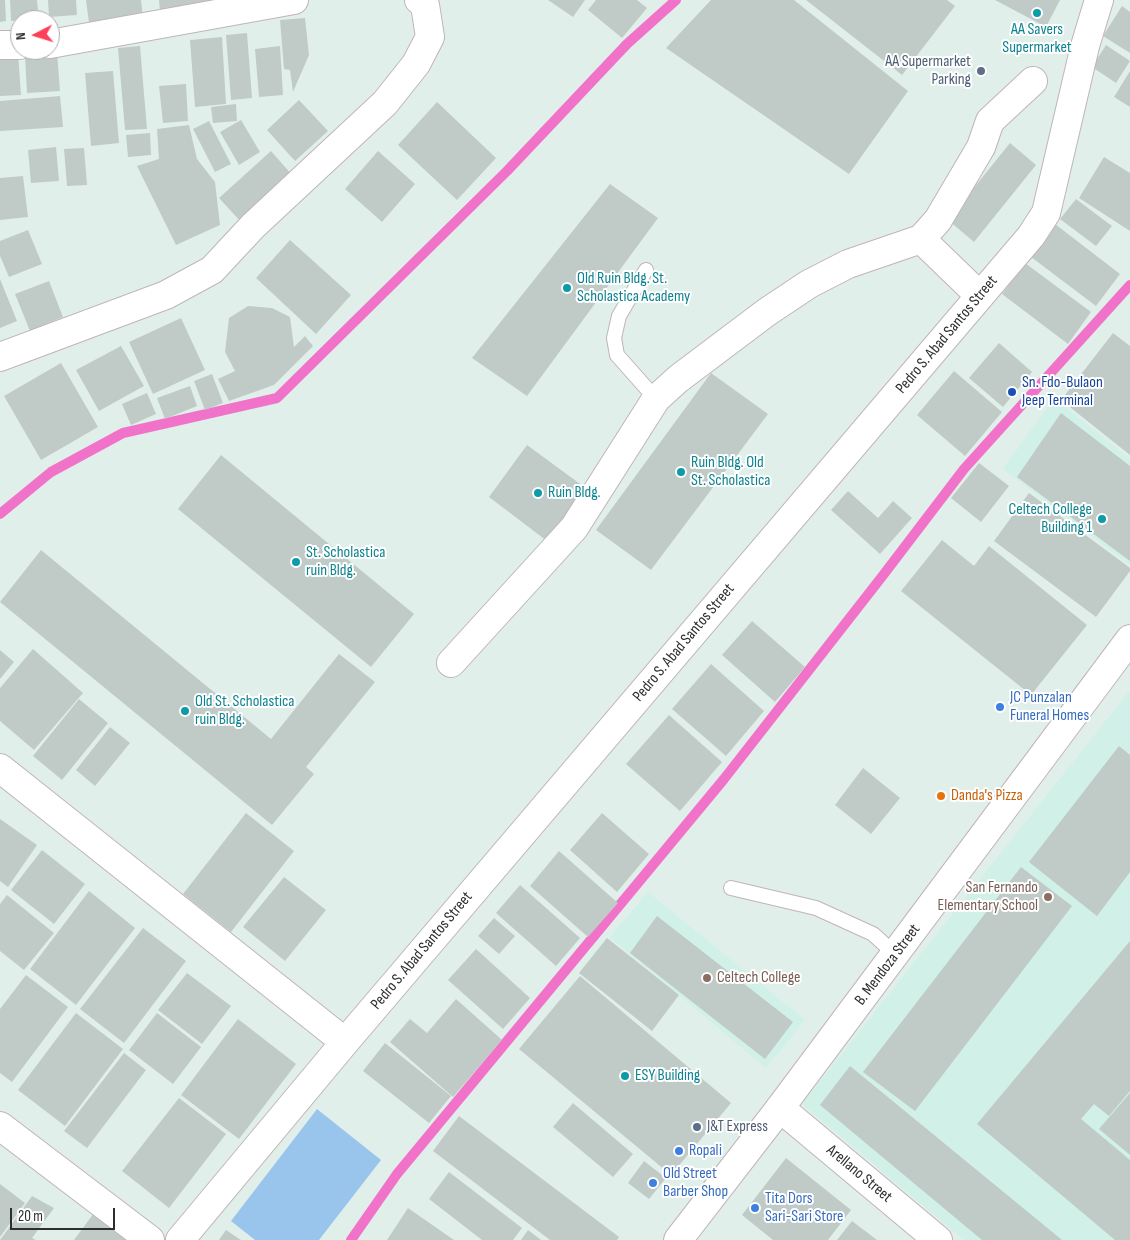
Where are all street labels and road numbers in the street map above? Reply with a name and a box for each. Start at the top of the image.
street label: Pedro S. Abad Santos Street [892,272,1002,398]
street label: Pedro S. Abad Santos Street [629,580,739,706]
street label: Pedro S. Abad Santos Street [367,888,477,1014]
street label: B. Mendoza Street [851,921,925,1009]
street label: Arellano Street [822,1141,896,1207]

